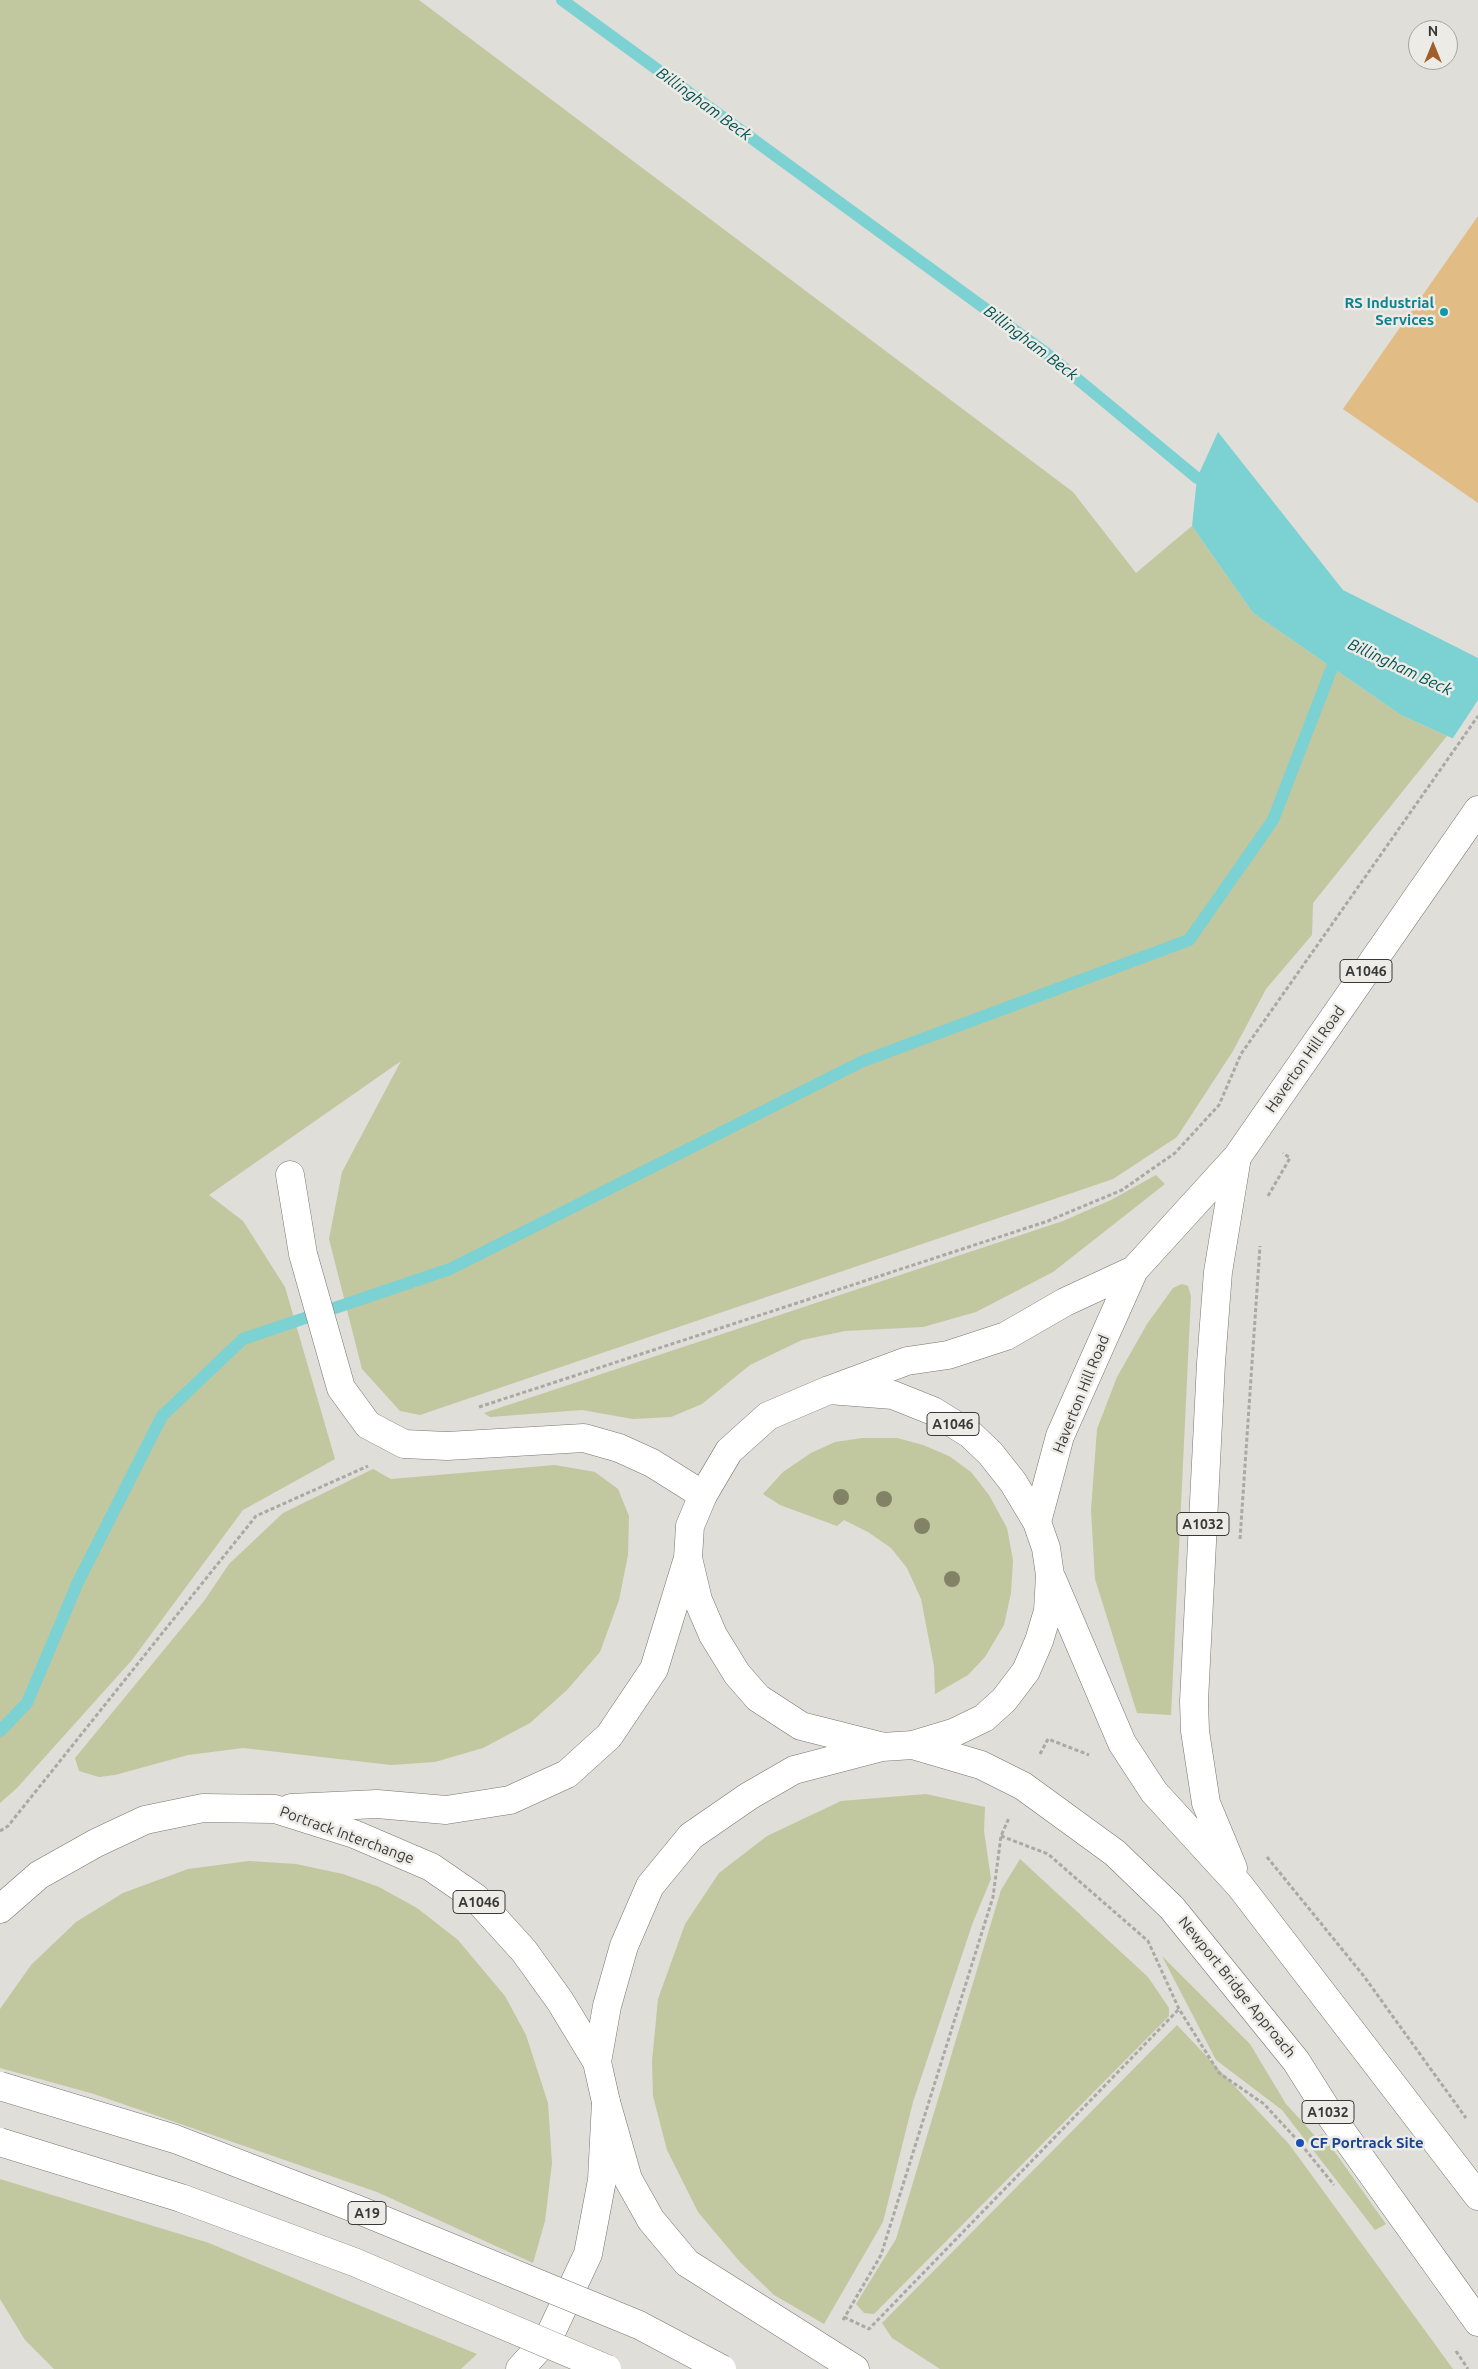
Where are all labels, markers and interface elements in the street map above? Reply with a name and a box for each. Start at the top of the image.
north arrow [1408,20,1458,70]
text: N [1428,23,1438,39]
water label: Billingham Beck [653,63,755,145]
place label: RS Industrial Services [1344,294,1434,329]
water label: Billingham Beck [980,301,1082,385]
marker: RS Industrial Services [1438,306,1450,318]
water label: Billingham Beck [1345,634,1455,700]
road number: A1046 [1340,959,1392,982]
street label: Haverton Hill Road [1261,1002,1349,1116]
street label: Haverton Hill Road [1049,1332,1113,1456]
road number: A1046 [927,1412,979,1436]
road number: A1032 [1177,1512,1229,1536]
street label: Portrack Interchange [277,1802,417,1868]
road number: A1046 [453,1890,505,1914]
street label: Newport Bridge Approach [1175,1913,1299,2061]
road number: A1032 [1302,2100,1354,2124]
place label: CF Portrack Site [1310,2134,1424,2152]
marker: CF Portrack Site [1294,2137,1306,2149]
road number: A19 [348,2202,386,2224]

